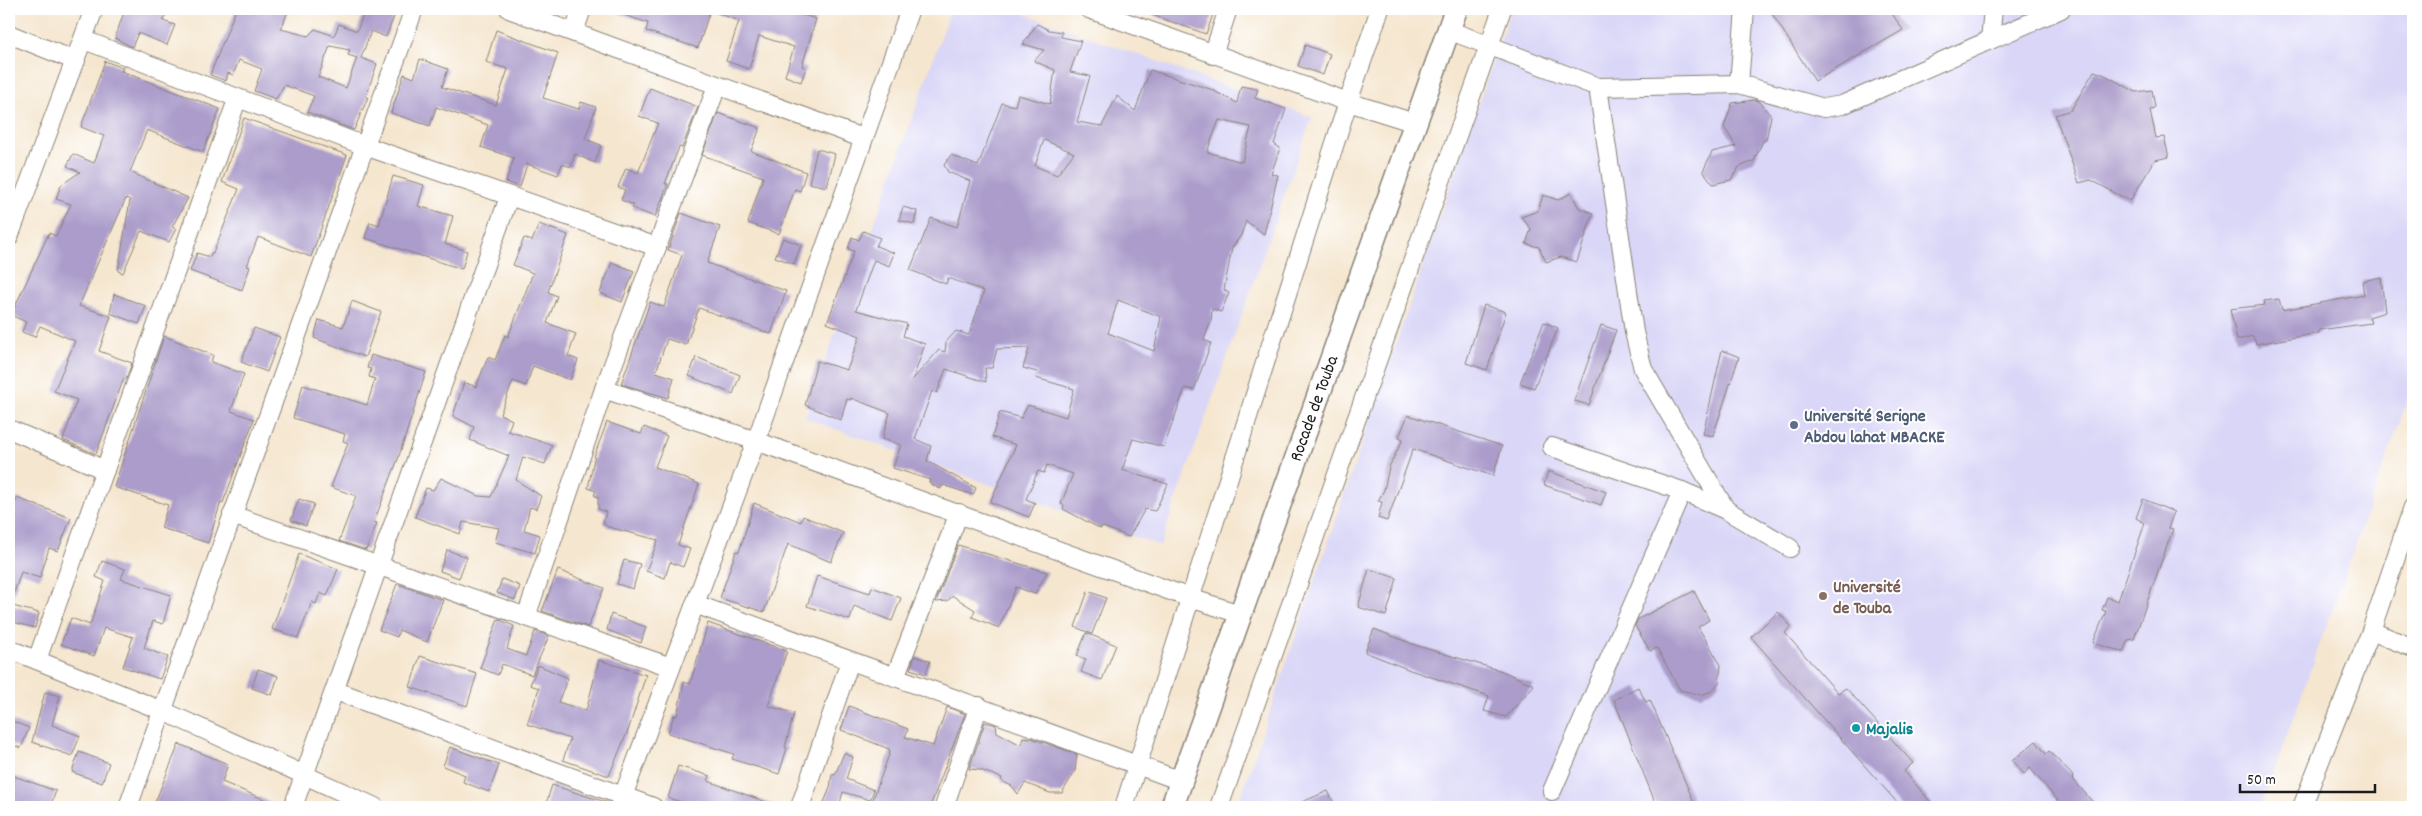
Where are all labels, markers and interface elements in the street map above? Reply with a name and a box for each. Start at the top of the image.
street label: Rocade de Touba [1285,352,1346,465]
place label: Université Serigne Abdou lahat MBACKE [1804,405,1945,451]
marker: Université Serigne Abdou lahat MBACKE [1788,419,1800,431]
place label: Université de Touba [1833,576,1901,622]
marker: Université de Touba [1817,590,1829,602]
place label: Majalis [1866,718,1914,743]
marker: Majalis [1850,722,1862,734]
scale bar [2240,761,2374,793]
text: 50 m [2247,770,2276,792]

